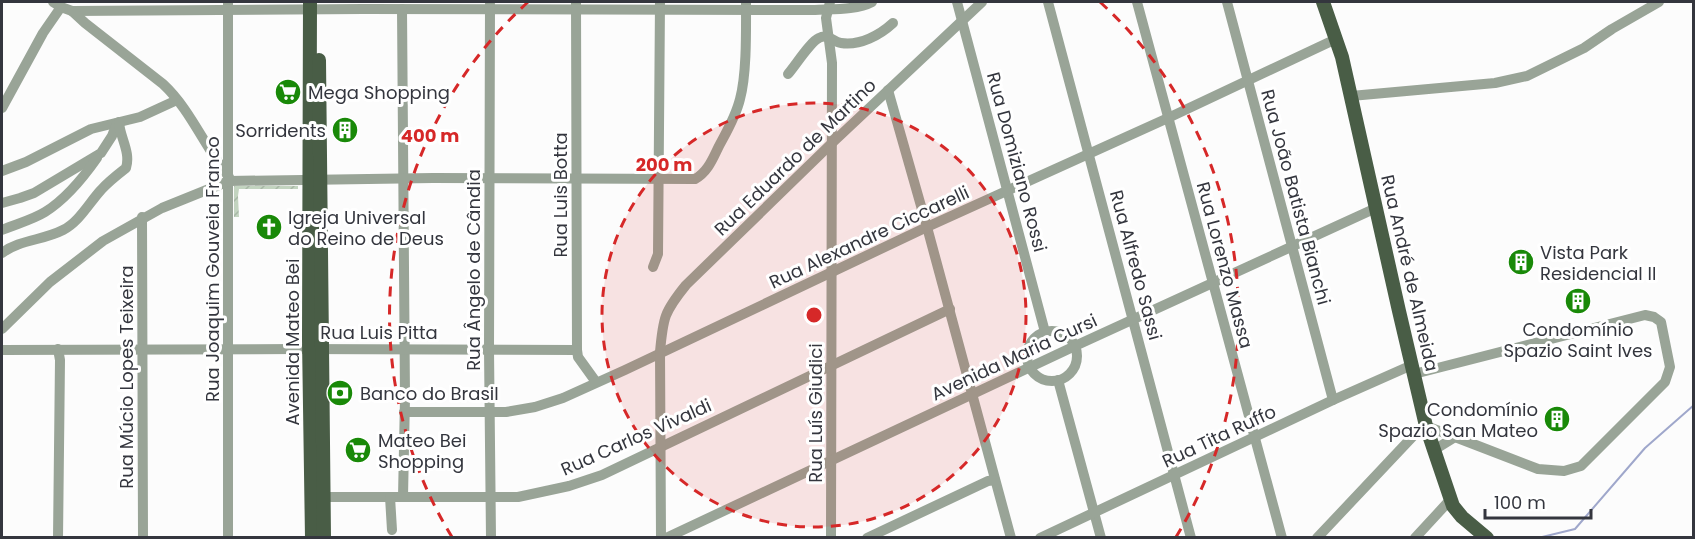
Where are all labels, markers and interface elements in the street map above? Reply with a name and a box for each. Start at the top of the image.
street label: Rua Domiziano Rossi [981,69,1053,255]
street label: Rua Eduardo de Martino [709,73,881,241]
supermarket icon: Mega Shopping [273,77,303,107]
place label: Mega Shopping [308,80,450,105]
street label: Rua João Batista Bianchi [1255,86,1337,308]
building icon: Sorridents [330,115,360,145]
place label: Sorridents [235,118,326,143]
text: 400 m [401,123,459,148]
street label: Rua Luis Botta [548,132,573,258]
street label: Rua Joaquim Gouveia Franco [200,136,225,402]
text: 200 m [636,152,692,177]
street label: Rua Ângelo de Cândia [461,169,486,371]
street label: Rua André de Almeida [1375,172,1445,374]
street label: Rua Lorenzo Massa [1191,179,1259,351]
street label: Rua Alexandre Ciccarelli [765,180,973,294]
street label: Rua Alfredo Sassi [1104,187,1168,343]
place label: Igreja Universal do Reino de Deus [288,205,444,251]
church icon: Igreja Universal do Reino de Deus [254,212,284,242]
place label: Vista Park Residencial II [1540,240,1656,286]
building icon: Vista Park Residencial II [1506,247,1536,277]
street label: Avenida Mateo Bei [280,259,305,425]
street label: Rua Múcio Lopes Teixeira [114,265,139,489]
building icon: Condomínio Spazio Saint Ives [1563,286,1593,316]
centre of rings [804,305,824,325]
street label: Avenida Maria Cursi [927,308,1101,406]
place label: Condomínio Spazio Saint Ives [1504,317,1652,363]
street label: Rua Luis Pitta [320,320,438,345]
street label: Rua Luís Giudici [803,343,828,483]
bank icon: Banco do Brasil [325,378,355,408]
place label: Banco do Brasil [360,381,499,406]
street label: Rua Carlos Vivaldi [557,393,715,481]
place label: Condomínio Spazio San Mateo [1378,397,1538,443]
street label: Rua Tita Ruffo [1158,399,1280,473]
building icon: Condomínio Spazio San Mateo [1542,404,1572,434]
place label: Mateo Bei Shopping [378,428,466,474]
supermarket icon: Mateo Bei Shopping [343,435,373,465]
scale bar [1485,482,1592,520]
text: 100 m [1494,490,1546,515]

